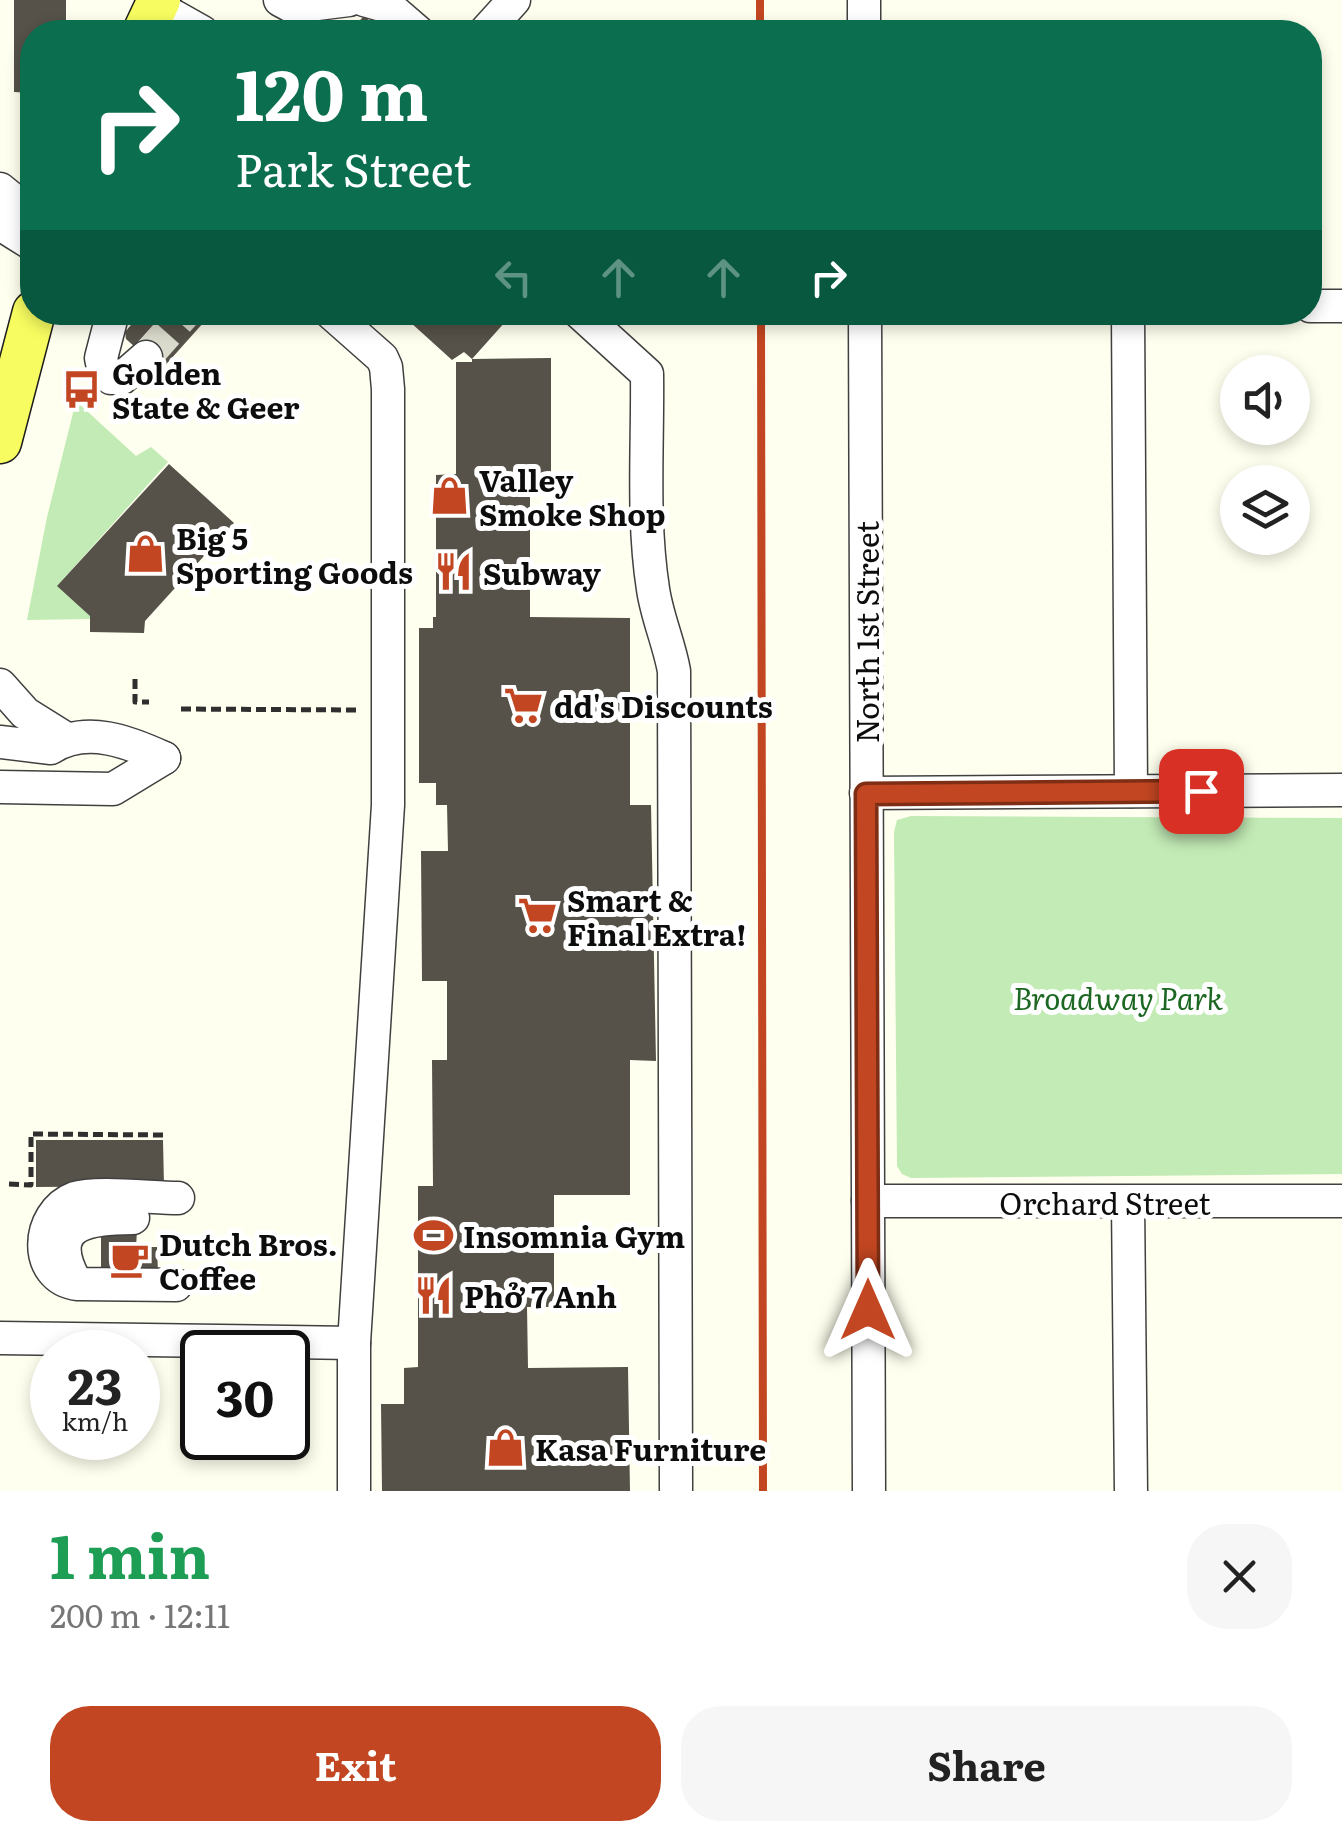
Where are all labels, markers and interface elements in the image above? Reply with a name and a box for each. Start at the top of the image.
text: 120 m [235,39,428,143]
icon: right [70,60,200,190]
text: Park Street [235,134,471,201]
icon: left [486,250,541,305]
icon: ahead [591,250,646,305]
icon: ahead [696,250,751,305]
icon: right [801,250,856,305]
place label: Golden State & Geer [112,350,300,428]
map controls [1220,355,1310,555]
button: sound [1220,355,1310,445]
bus stop icon: Golden State & Geer [61,368,103,410]
place label: Valley Smoke Shop [479,457,665,535]
button: layers [1220,465,1310,555]
shop icon: Valley Smoke Shop [428,475,470,517]
place label: Big 5 Sporting Goods [176,515,413,593]
street label: North 1st Street [844,521,888,743]
shop icon: Big 5 Sporting Goods [125,533,167,575]
place label: Subway [483,550,602,594]
restaurant icon: Subway [432,551,474,593]
place label: dd's Discounts [554,683,773,727]
supermarket icon: dd's Discounts [503,684,545,726]
pin [1159,749,1244,834]
icon: arrive [1174,764,1229,819]
place label: Smart & Final Extra! [567,877,746,955]
supermarket icon: Smart & Final Extra! [516,895,558,937]
park label: Broadway Park [1013,975,1224,1019]
street label: Orchard Street [999,1180,1211,1224]
place label: Insomnia Gym [463,1213,685,1257]
sports icon: Insomnia Gym [412,1214,454,1256]
place label: Dutch Bros. Coffee [159,1221,338,1299]
cafe icon: Dutch Bros. Coffee [108,1239,150,1281]
position arrow [816,1258,920,1362]
place label: Phở 7 Anh [464,1273,617,1317]
restaurant icon: Phở 7 Anh [413,1274,455,1316]
speed limit sign: 30 [180,1330,310,1460]
text: 23 [68,1346,122,1420]
text: km/h [62,1402,128,1439]
place label: Kasa Furniture [535,1426,766,1470]
shop icon: Kasa Furniture [484,1427,526,1469]
text: 1 min [50,1508,210,1597]
button: close [1187,1524,1292,1629]
text: 200 m · 12:11 [50,1590,230,1638]
button: Exit [50,1706,661,1821]
button: Share [681,1706,1292,1821]

